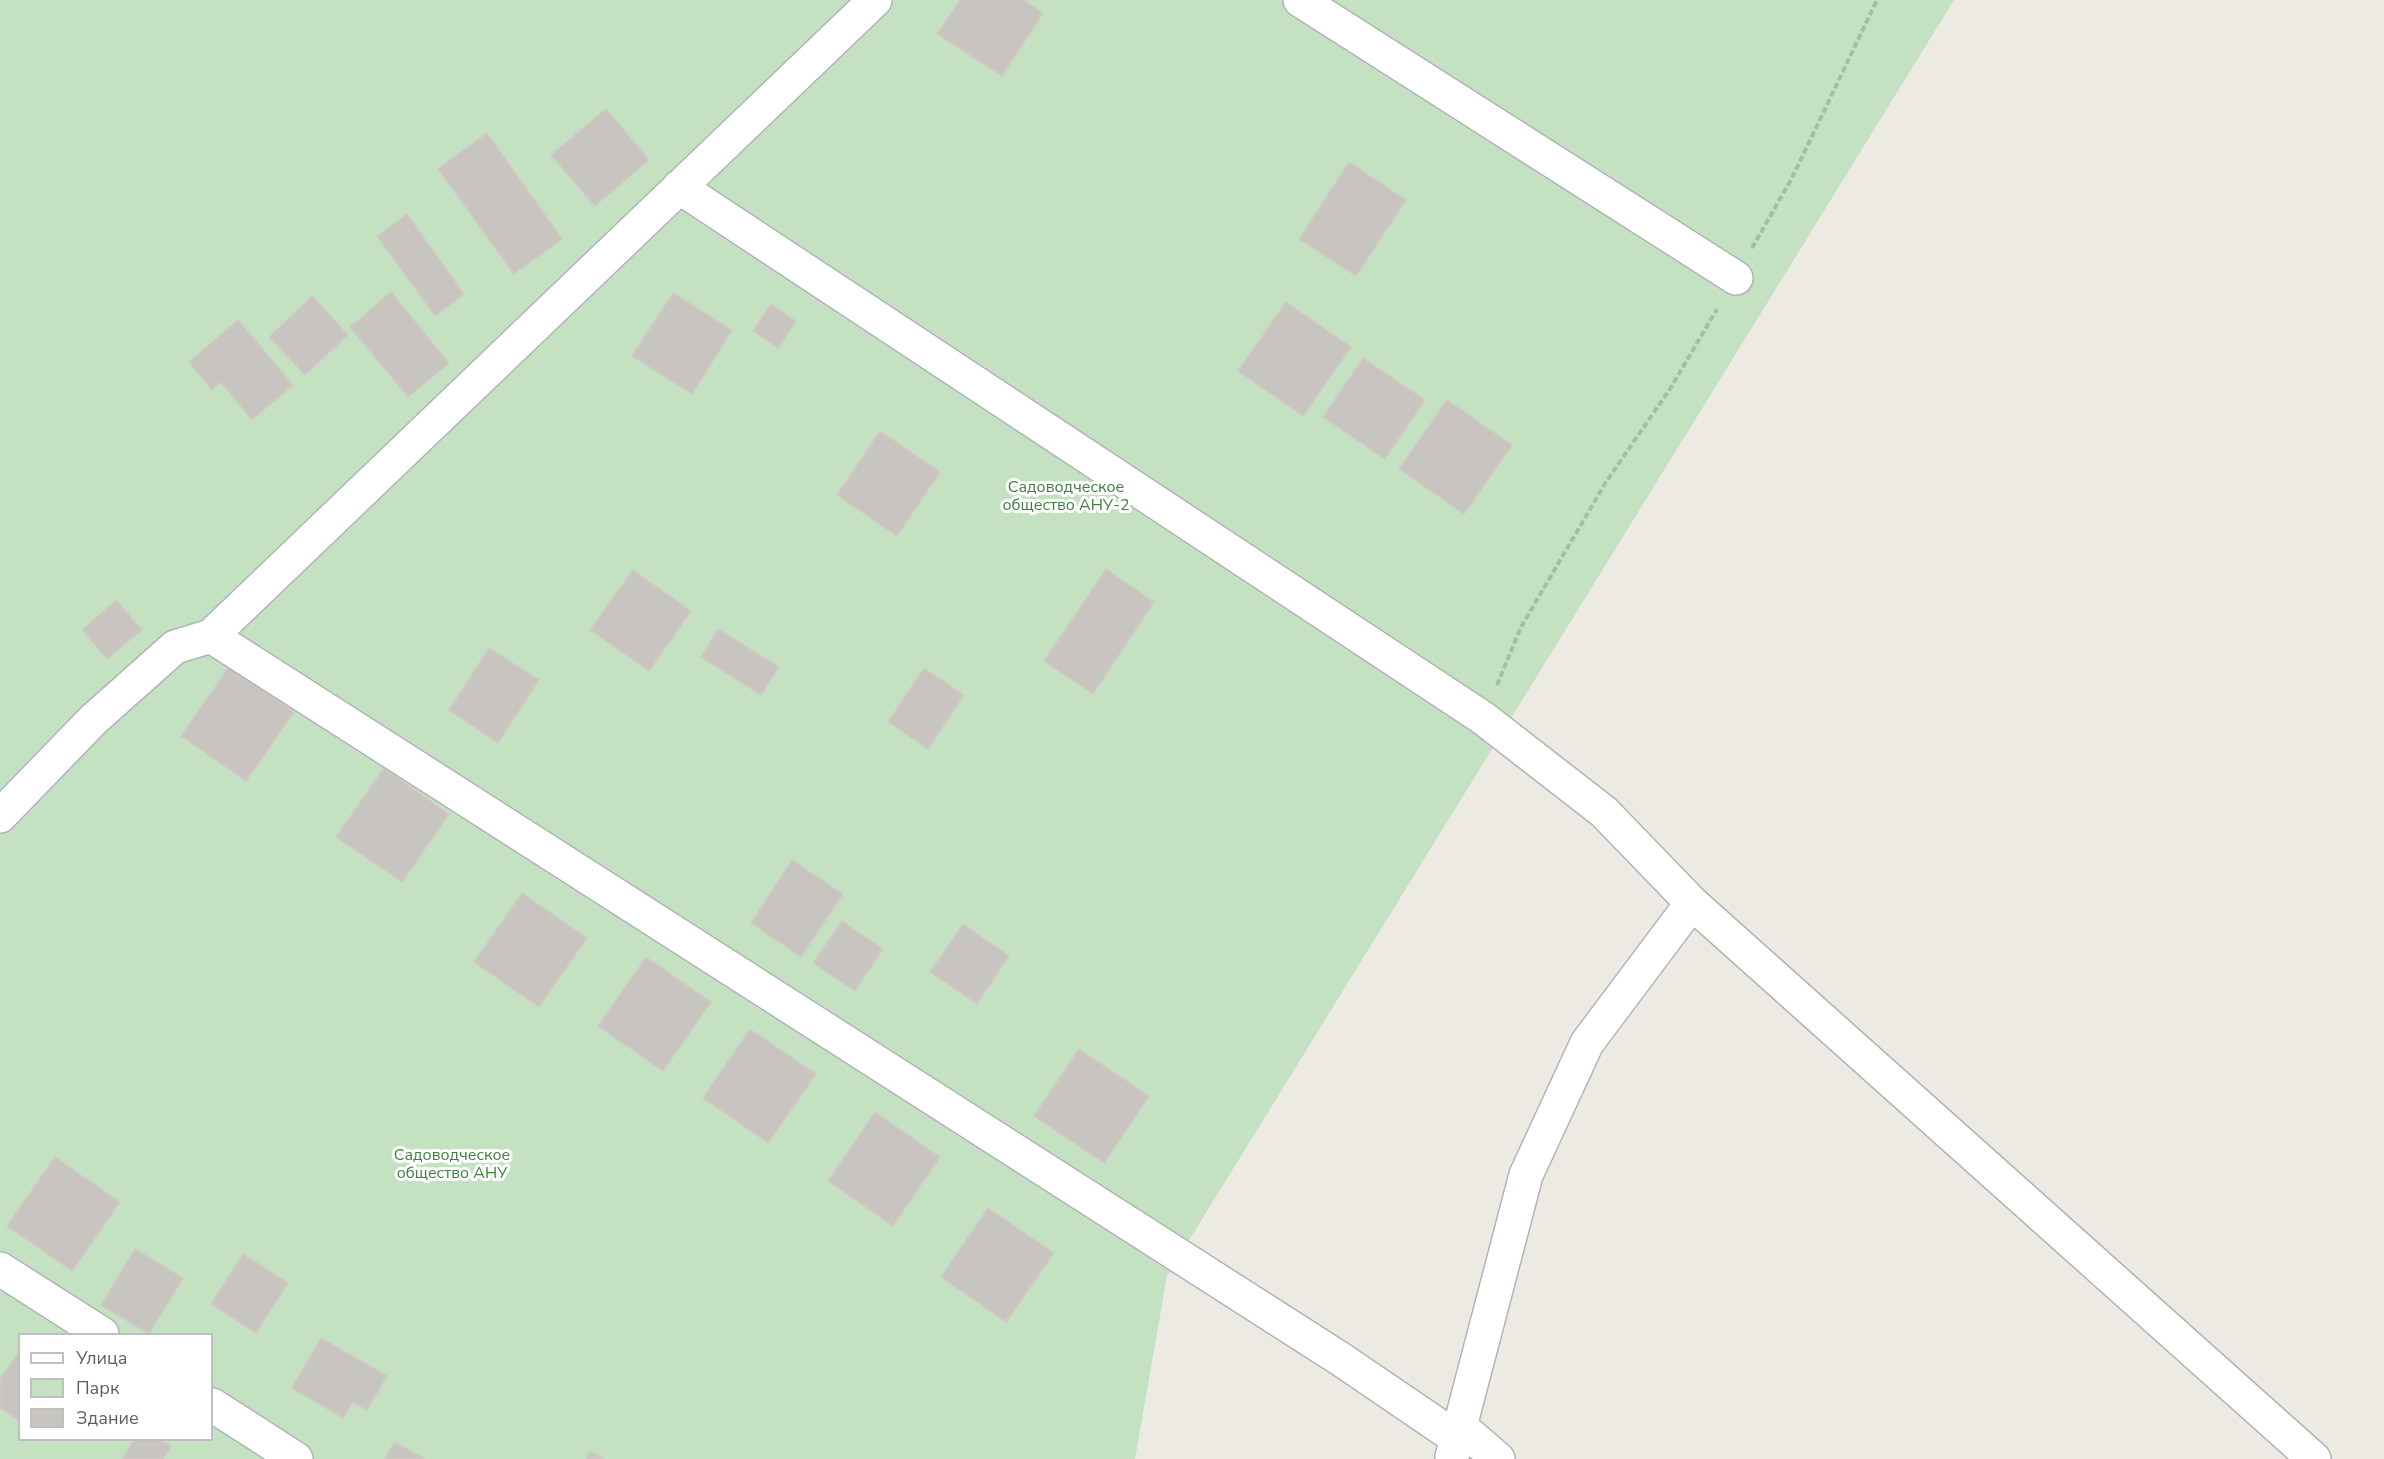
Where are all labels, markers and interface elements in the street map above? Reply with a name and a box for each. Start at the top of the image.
park label: Садоводческое общество АНУ-2 [1002,478,1130,516]
park label: Садоводческое общество АНУ [394,1146,510,1184]
legend [18,1333,213,1441]
text: Улица [76,1346,127,1370]
text: Парк [76,1376,119,1400]
text: Здание [76,1406,139,1430]

